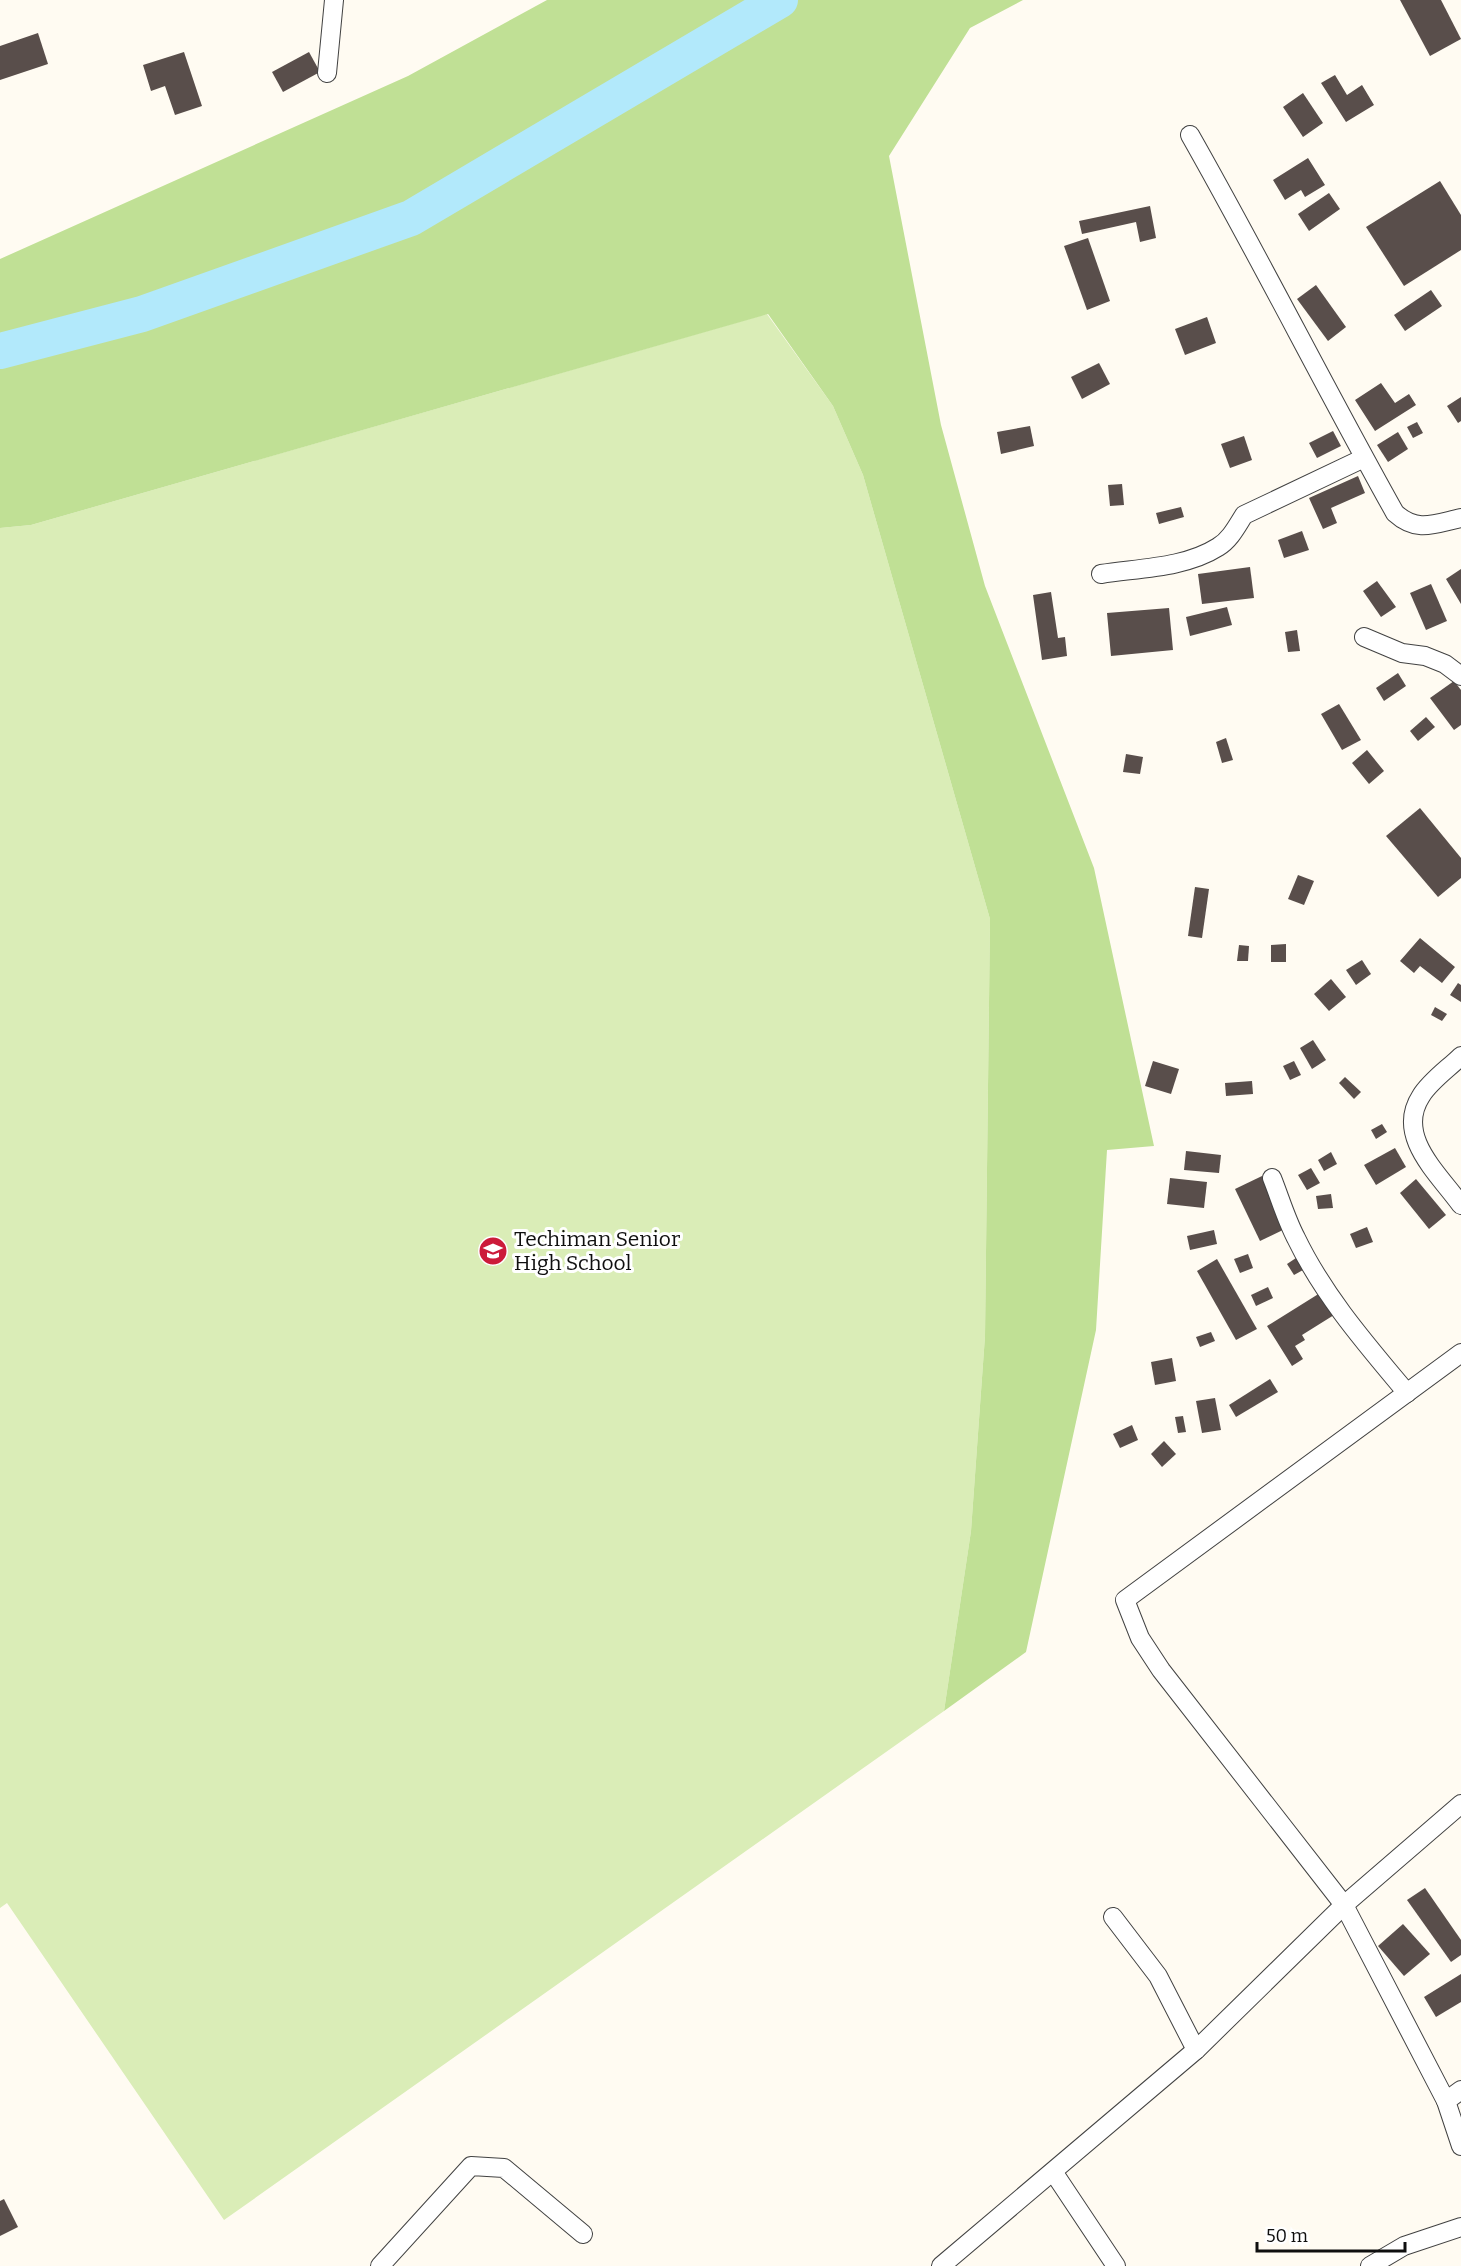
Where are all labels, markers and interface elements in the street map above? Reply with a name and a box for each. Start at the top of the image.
place label: Techiman Senior High School [514,1226,680,1276]
school or university icon: Techiman Senior High School [477,1235,509,1267]
scale bar [1257,2215,1406,2253]
text: 50 m [1266,2225,1308,2247]

